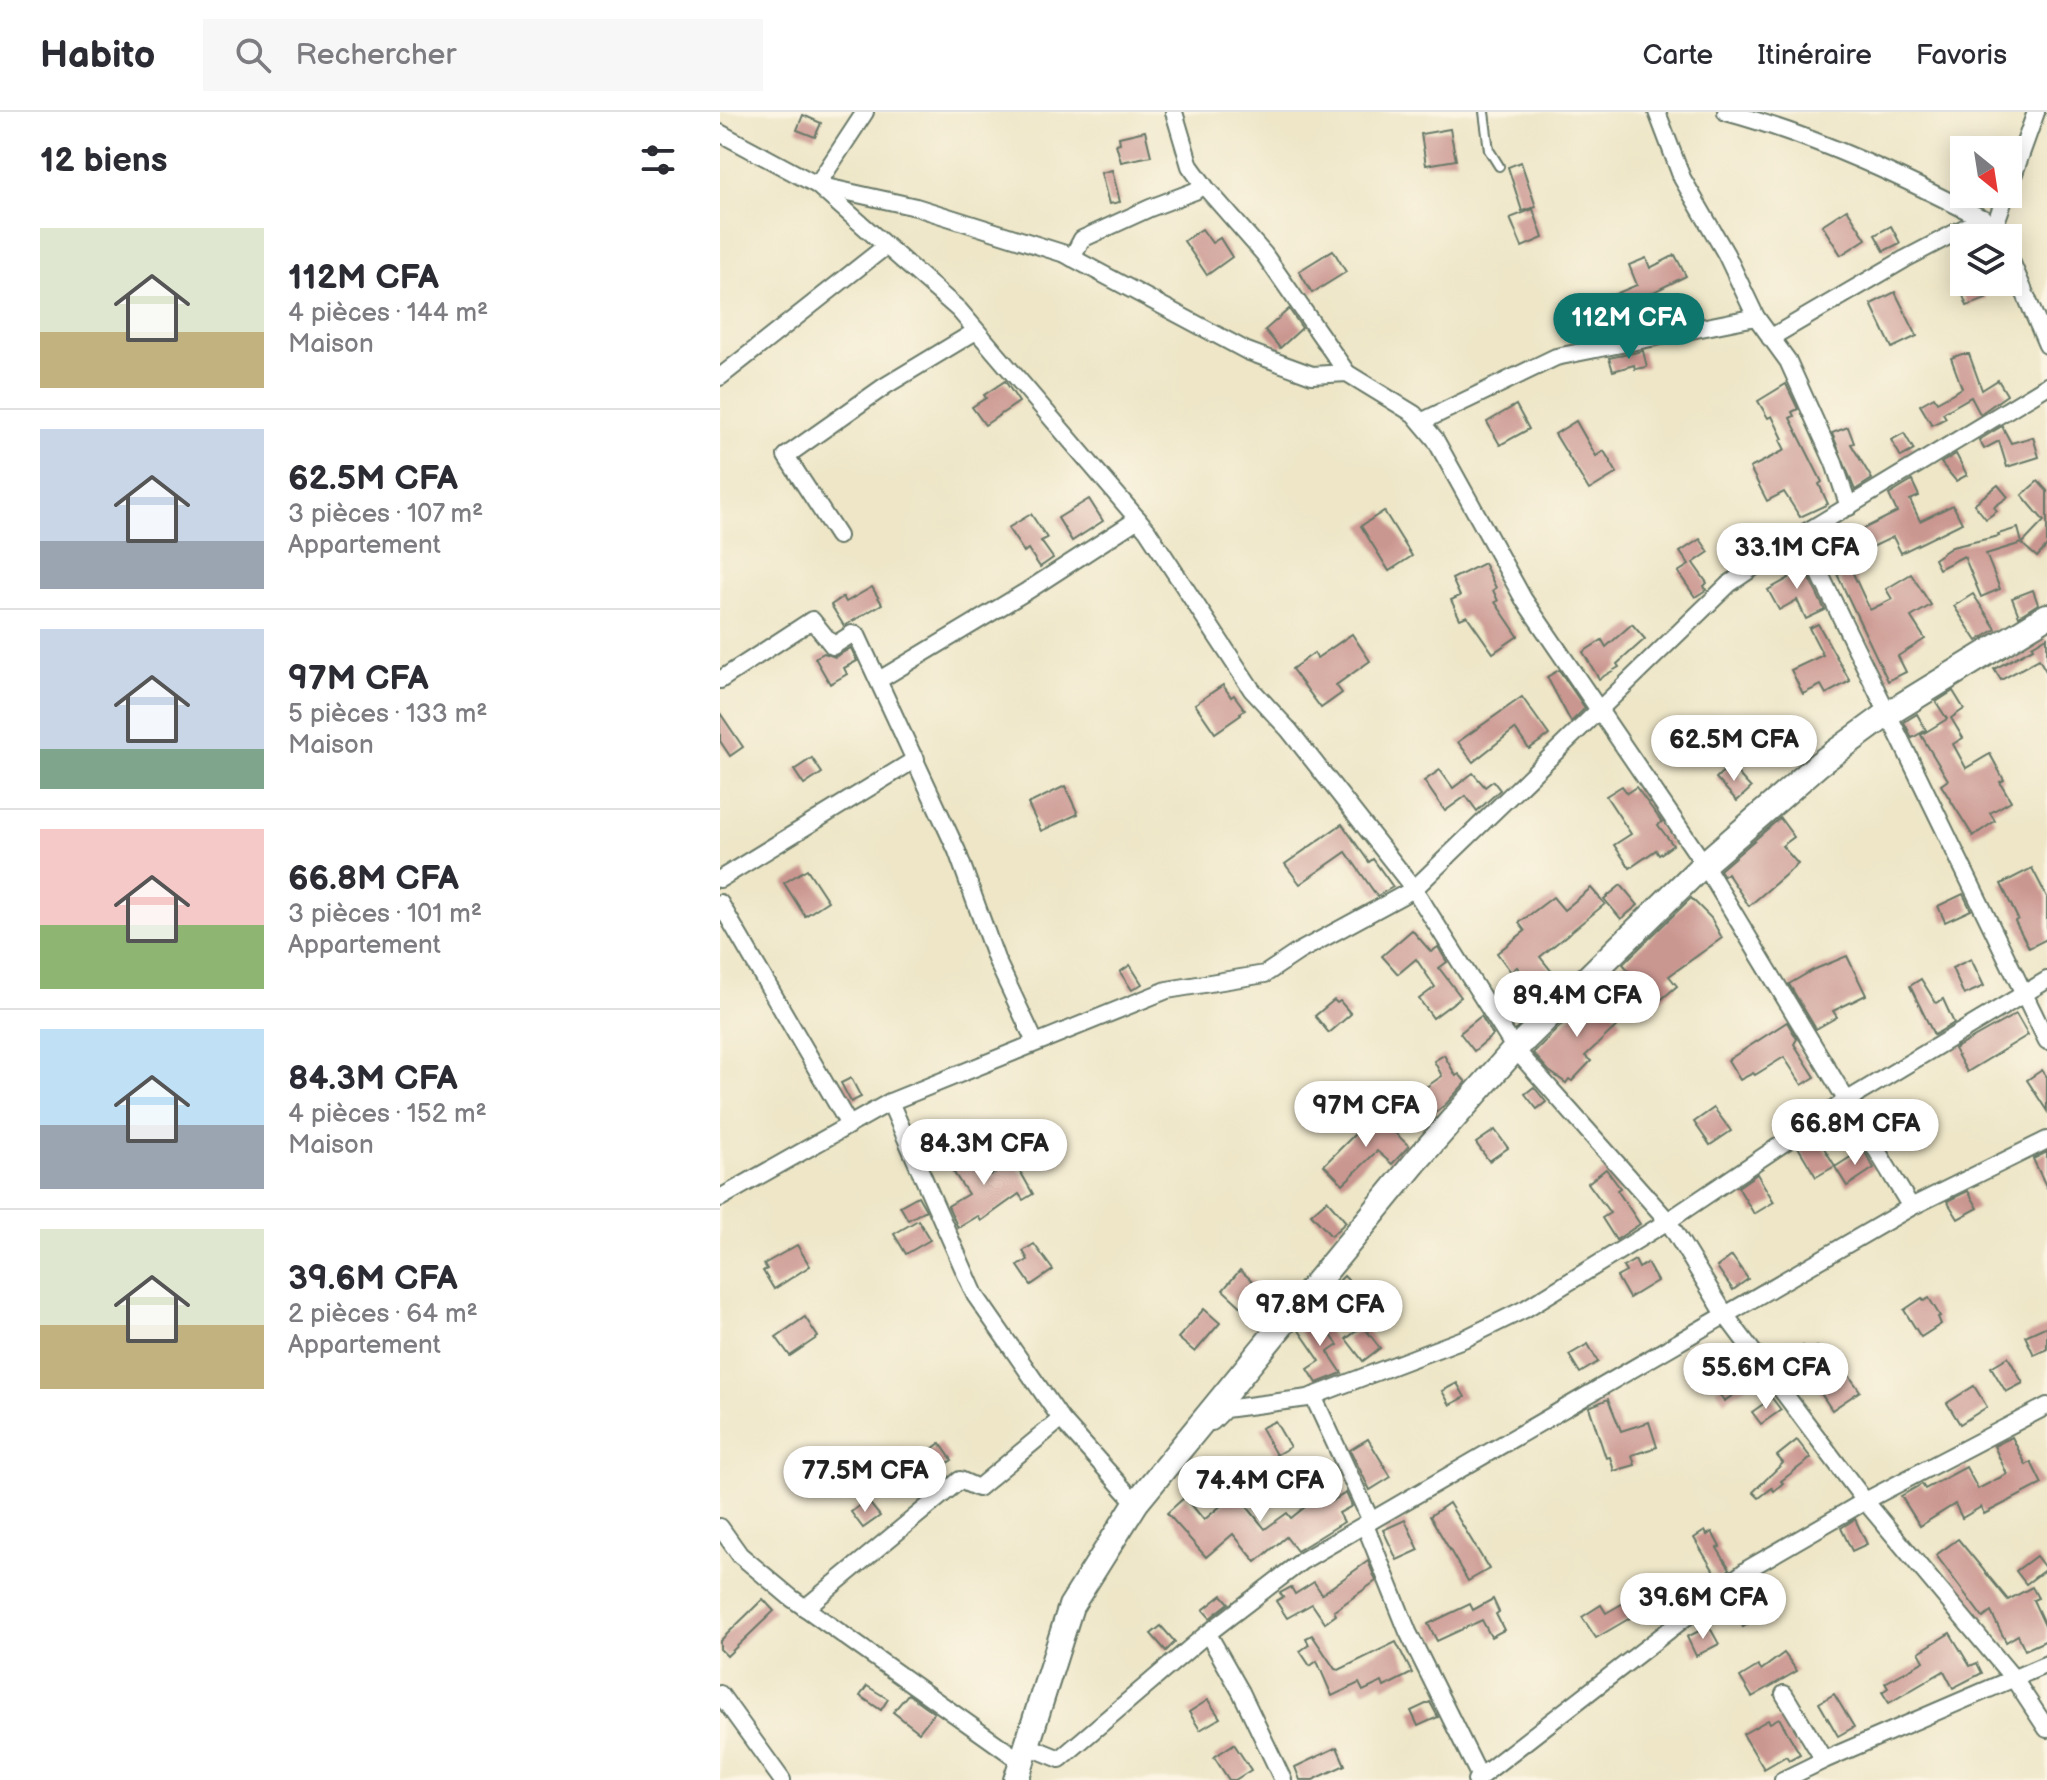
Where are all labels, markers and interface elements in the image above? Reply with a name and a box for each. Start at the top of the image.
search box [203,19,763,91]
text: Habito [40,33,155,78]
icon: search [231,33,275,77]
text: Rechercher [295,37,456,73]
text: Carte [1643,39,1713,72]
text: Itinéraire [1757,39,1872,72]
text: Favoris [1916,39,2007,72]
north arrow [1950,136,2022,208]
map controls [1950,136,2022,296]
icon: filters [636,138,680,182]
text: 12 biens [40,140,167,181]
button: layers [1950,224,2022,296]
text: 112M CFA [288,257,439,298]
icon: home [104,260,200,356]
pin: 112M CFA [1546,293,1712,361]
text: 4 pièces · 144 m² [288,298,488,329]
text: 112M CFA [1571,303,1687,334]
text: Maison [288,329,374,360]
text: 62.5M CFA [288,458,458,499]
icon: home [104,461,200,557]
text: 3 pièces · 107 m² [288,499,483,530]
pin: 33.1M CFA [1705,523,1889,591]
text: Appartement [288,530,441,561]
text: 33.1M CFA [1735,533,1859,564]
text: 97M CFA [288,658,428,699]
icon: home [104,661,200,757]
text: 5 pièces · 133 m² [288,699,488,730]
pin: 62.5M CFA [1642,715,1826,783]
text: 62.5M CFA [1669,725,1799,756]
text: Maison [288,730,374,761]
text: 66.8M CFA [288,858,459,899]
icon: home [104,861,200,957]
text: 3 pièces · 101 m² [288,899,482,930]
text: Appartement [288,930,441,961]
pin: 89.4M CFA [1485,971,1669,1039]
text: 89.4M CFA [1512,981,1642,1012]
text: 84.3M CFA [288,1058,458,1099]
icon: home [104,1061,200,1157]
pin: 97M CFA [1292,1081,1440,1149]
text: 97M CFA [1312,1091,1420,1122]
text: 4 pièces · 152 m² [288,1099,487,1130]
pin: 66.8M CFA [1763,1099,1947,1167]
text: 66.8M CFA [1790,1109,1920,1140]
pin: 84.3M CFA [892,1119,1076,1187]
text: 84.3M CFA [919,1129,1049,1160]
text: Maison [288,1130,374,1161]
text: 39.6M CFA [288,1258,458,1299]
icon: home [104,1261,200,1357]
pin: 97.8M CFA [1228,1280,1412,1348]
text: 97.8M CFA [1256,1290,1384,1321]
text: 2 pièces · 64 m² [288,1299,478,1330]
text: Appartement [288,1330,441,1361]
pin: 55.6M CFA [1674,1343,1858,1411]
text: 55.6M CFA [1701,1353,1831,1384]
pin: 77.5M CFA [773,1446,957,1514]
text: 77.5M CFA [801,1456,929,1487]
pin: 74.4M CFA [1168,1456,1352,1524]
text: 74.4M CFA [1196,1466,1324,1497]
pin: 39.6M CFA [1611,1573,1795,1641]
text: 39.6M CFA [1638,1583,1768,1614]

